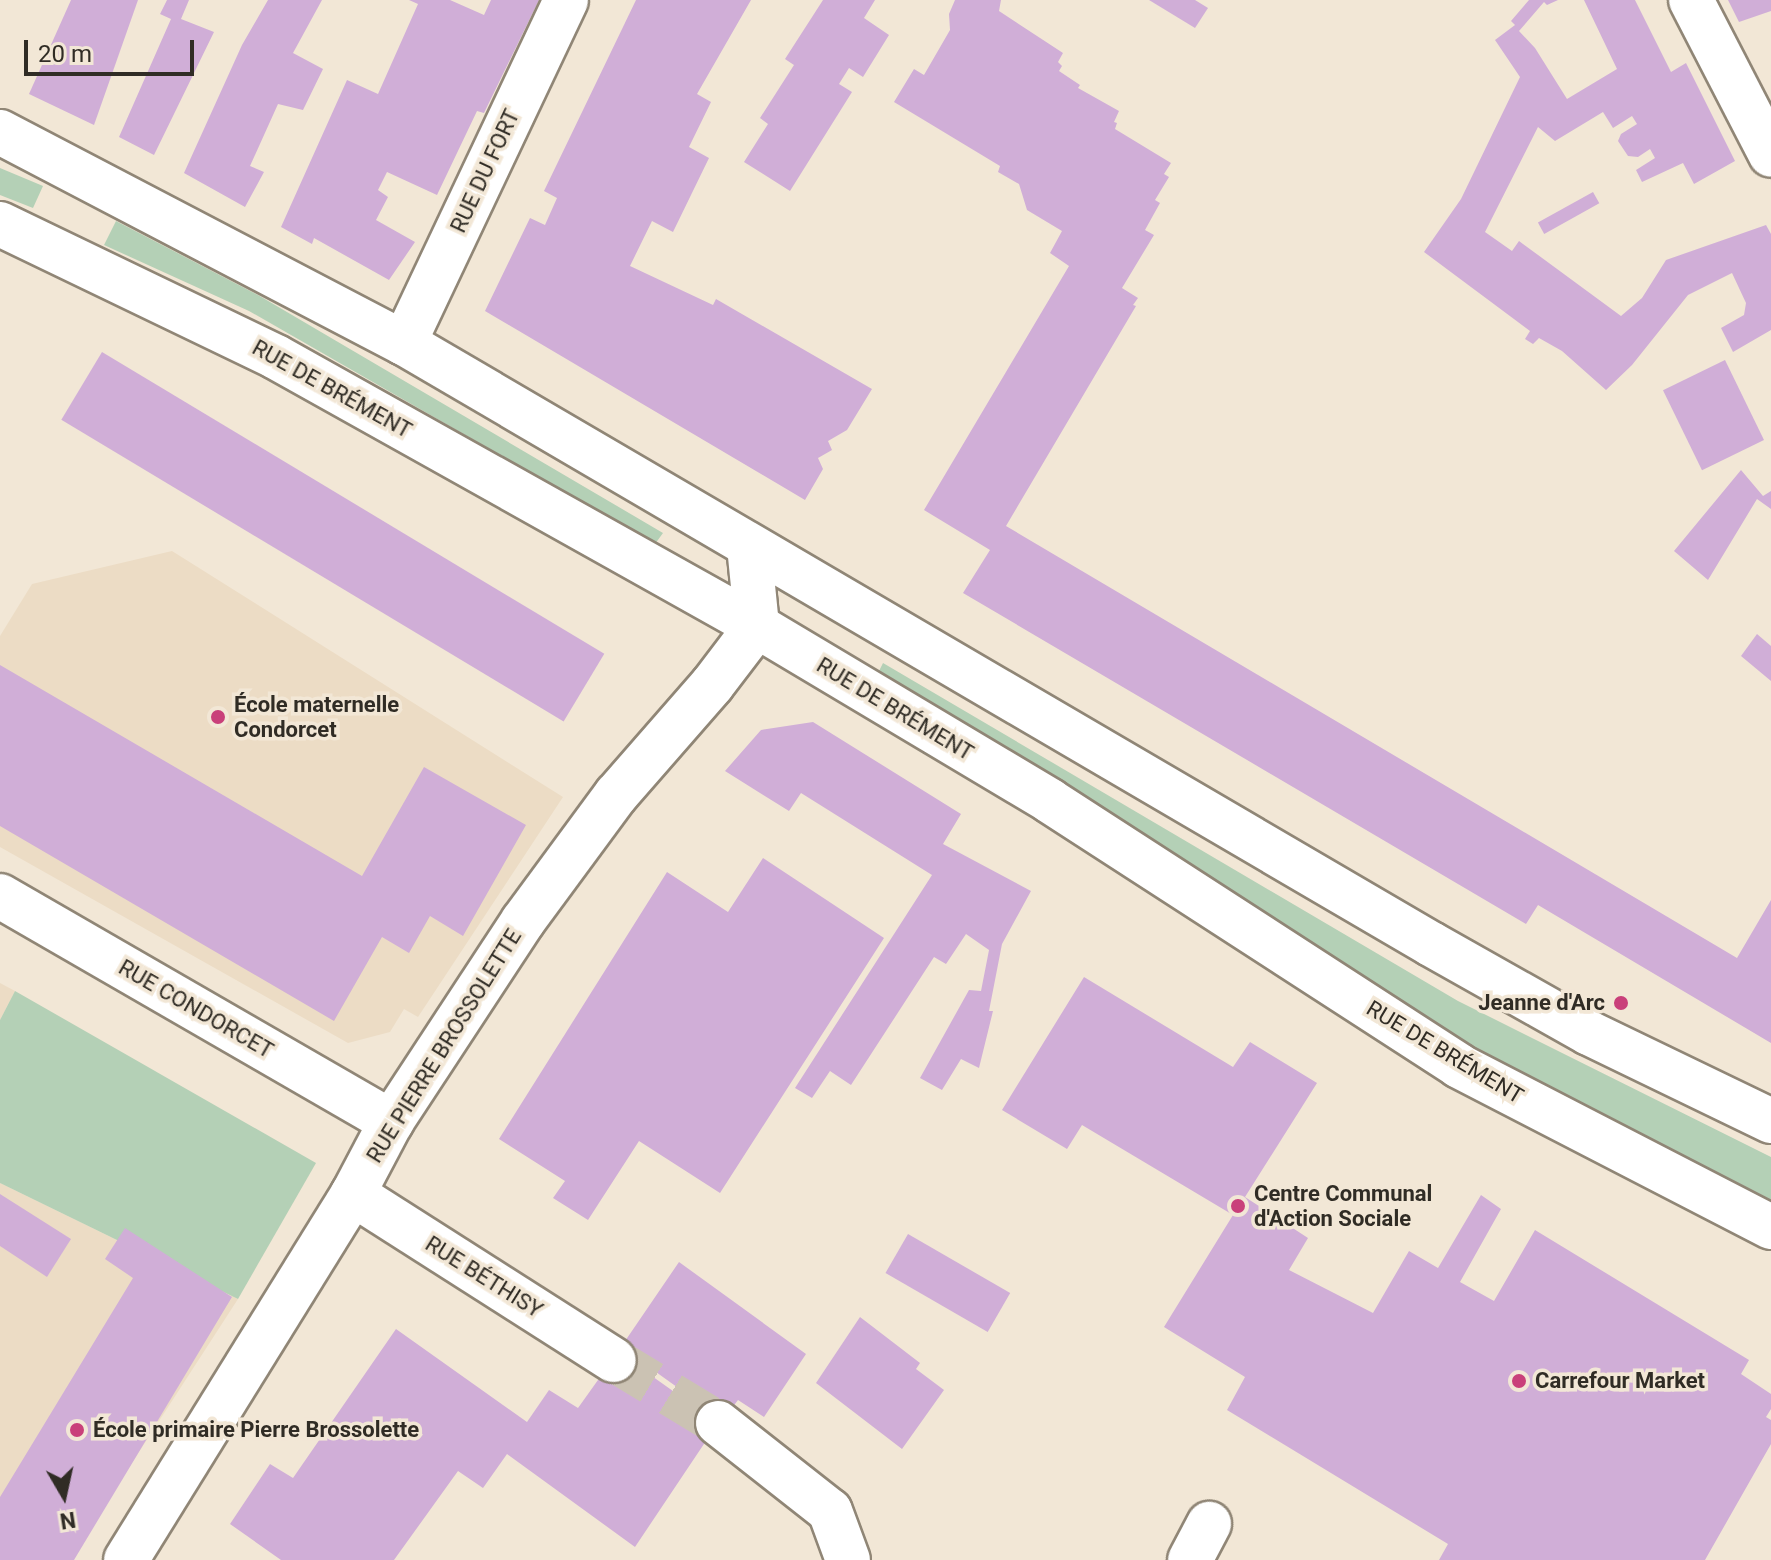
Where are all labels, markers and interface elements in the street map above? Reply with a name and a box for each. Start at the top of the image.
scale bar [28,24,198,74]
text: 20 m [38,40,92,68]
street label: RUE DU FORT [445,105,525,237]
street label: RUE DE BRÉMENT [248,334,416,444]
street label: RUE DE BRÉMENT [812,652,978,766]
place label: École maternelle Condorcet [234,691,399,742]
marker: École maternelle Condorcet [209,708,227,726]
street label: RUE PIERRE BROSSOLETTE [361,924,527,1168]
street label: RUE CONDORCET [114,954,278,1064]
place label: Jeanne d'Arc [1478,990,1605,1016]
marker: Jeanne d'Arc [1612,994,1630,1012]
street label: RUE DE BRÉMENT [1362,995,1528,1109]
place label: Centre Communal d'Action Sociale [1254,1180,1432,1232]
marker: Centre Communal d'Action Sociale [1229,1197,1247,1215]
street label: RUE BÉTHISY [420,1230,548,1324]
place label: Carrefour Market [1535,1368,1705,1394]
marker: Carrefour Market [1510,1372,1528,1390]
place label: École primaire Pierre Brossolette [93,1417,419,1443]
marker: École primaire Pierre Brossolette [68,1421,86,1439]
north arrow [24,1456,104,1536]
text: N [58,1507,77,1534]

